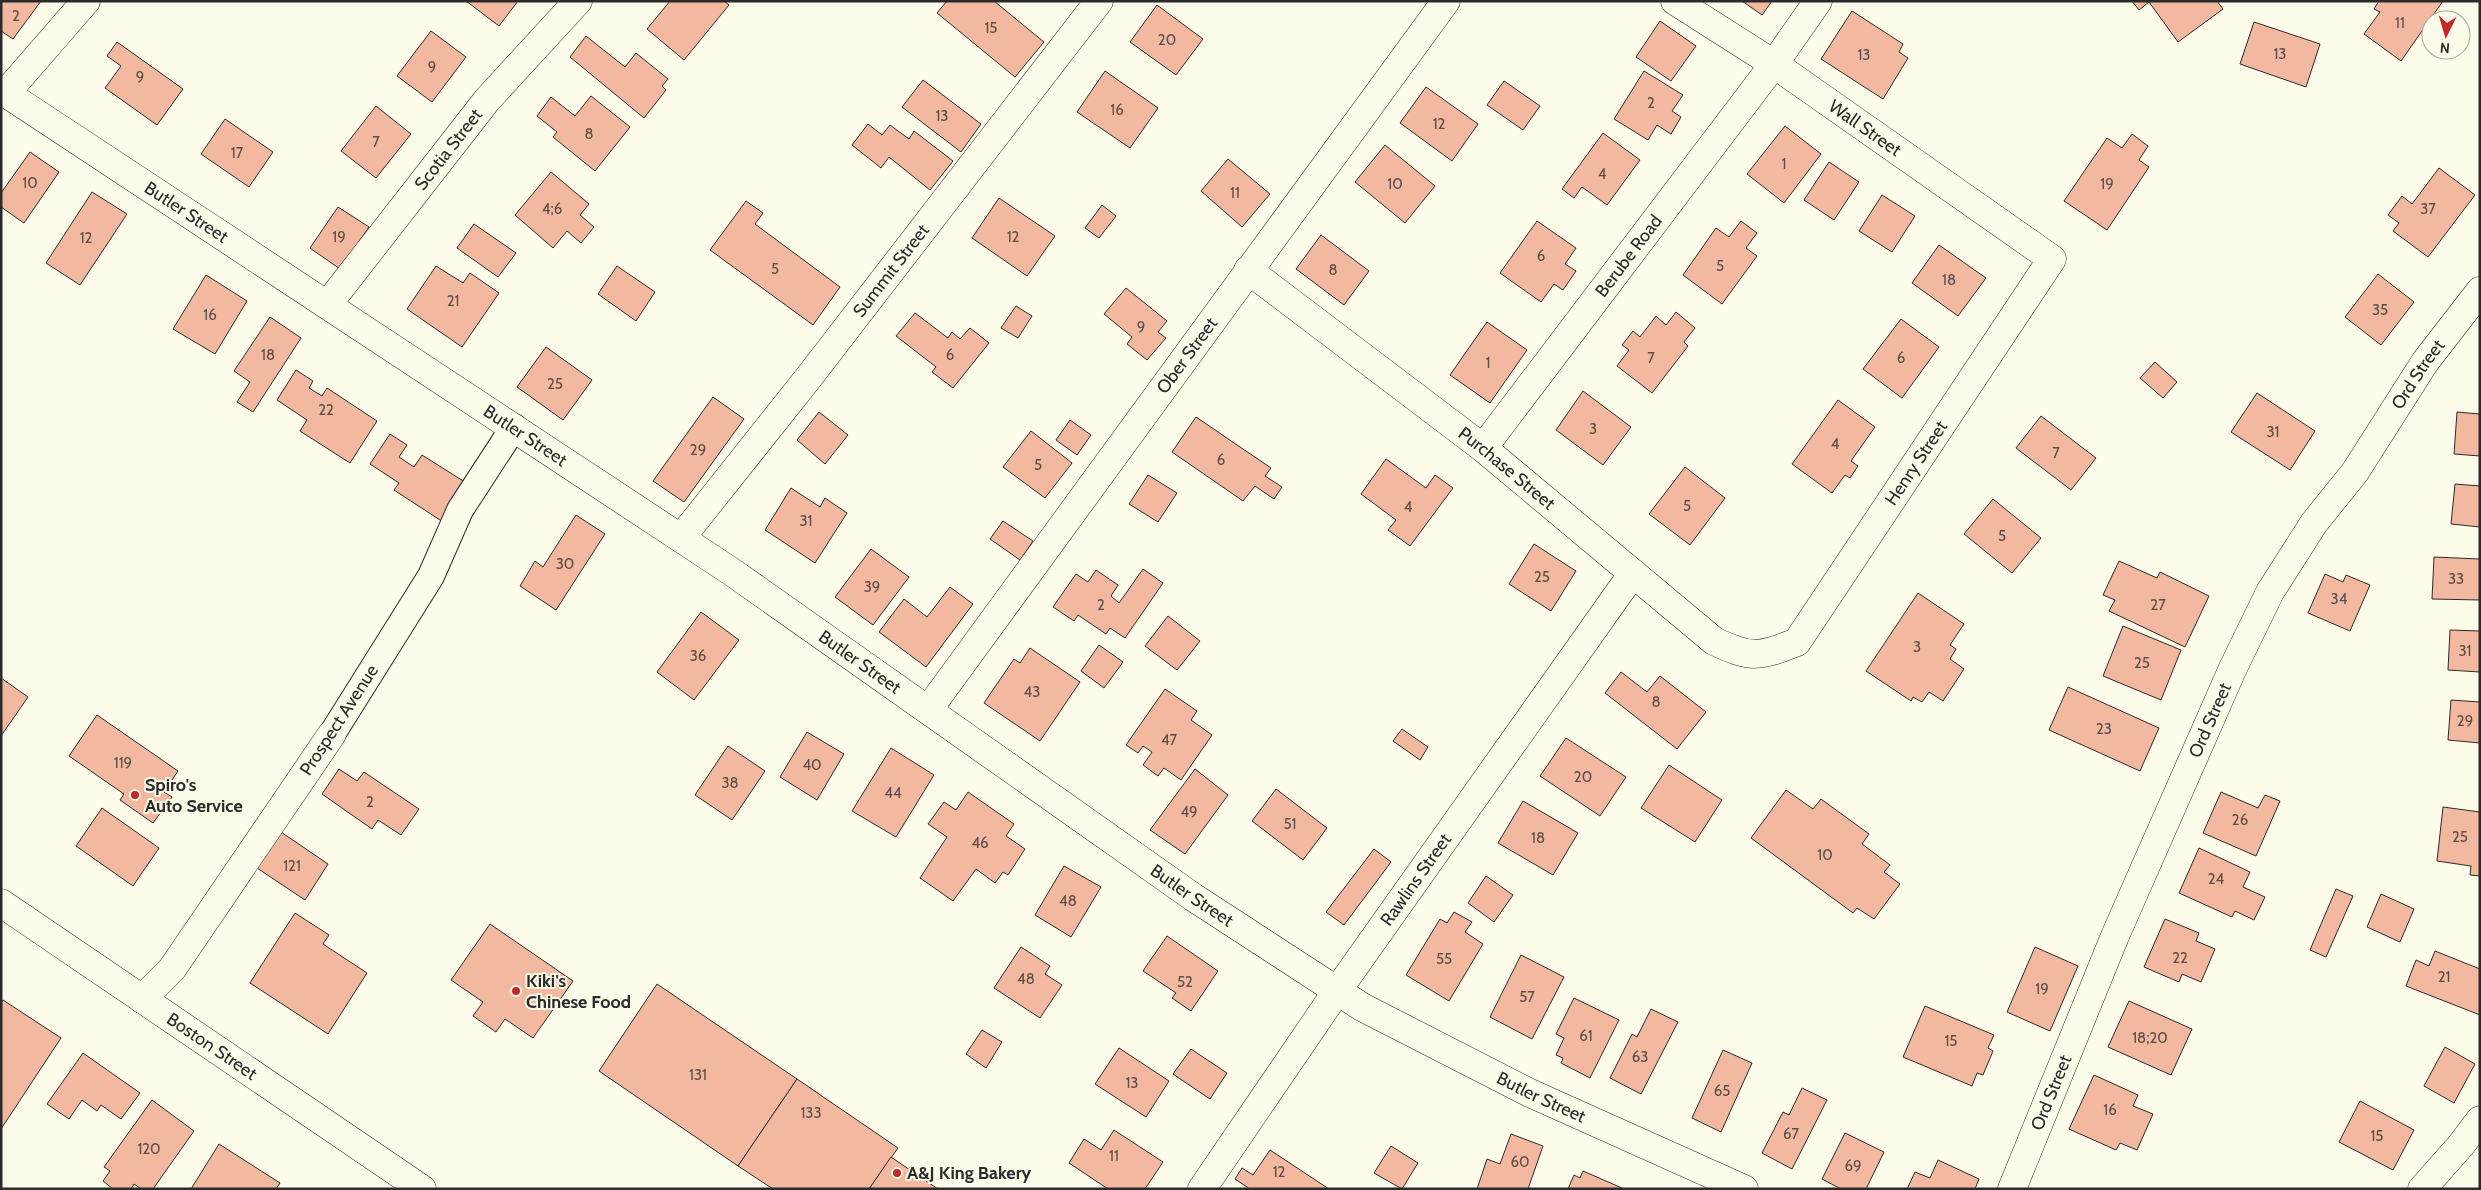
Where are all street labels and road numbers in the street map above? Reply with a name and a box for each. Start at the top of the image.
street label: Wall Street [1824,95,1906,161]
street label: Scotia Street [410,104,487,195]
street label: Butler Street [140,177,232,248]
street label: Berube Road [1590,210,1667,301]
street label: Summit Street [848,220,934,322]
street label: Ober Street [1152,313,1222,398]
street label: Ord Street [2387,335,2449,413]
street label: Butler Street [479,400,571,471]
street label: Henry Street [1880,417,1952,509]
street label: Purchase Street [1454,422,1560,515]
street label: Butler Street [814,626,905,699]
street label: Prospect Avenue [295,661,383,779]
street label: Ord Street [2184,679,2236,761]
street label: Rawlins Street [1376,829,1456,930]
street label: Butler Street [1146,860,1238,931]
street label: Boston Street [163,1008,261,1085]
street label: Ord Street [2026,1052,2076,1134]
street label: Butler Street [1493,1067,1589,1128]

